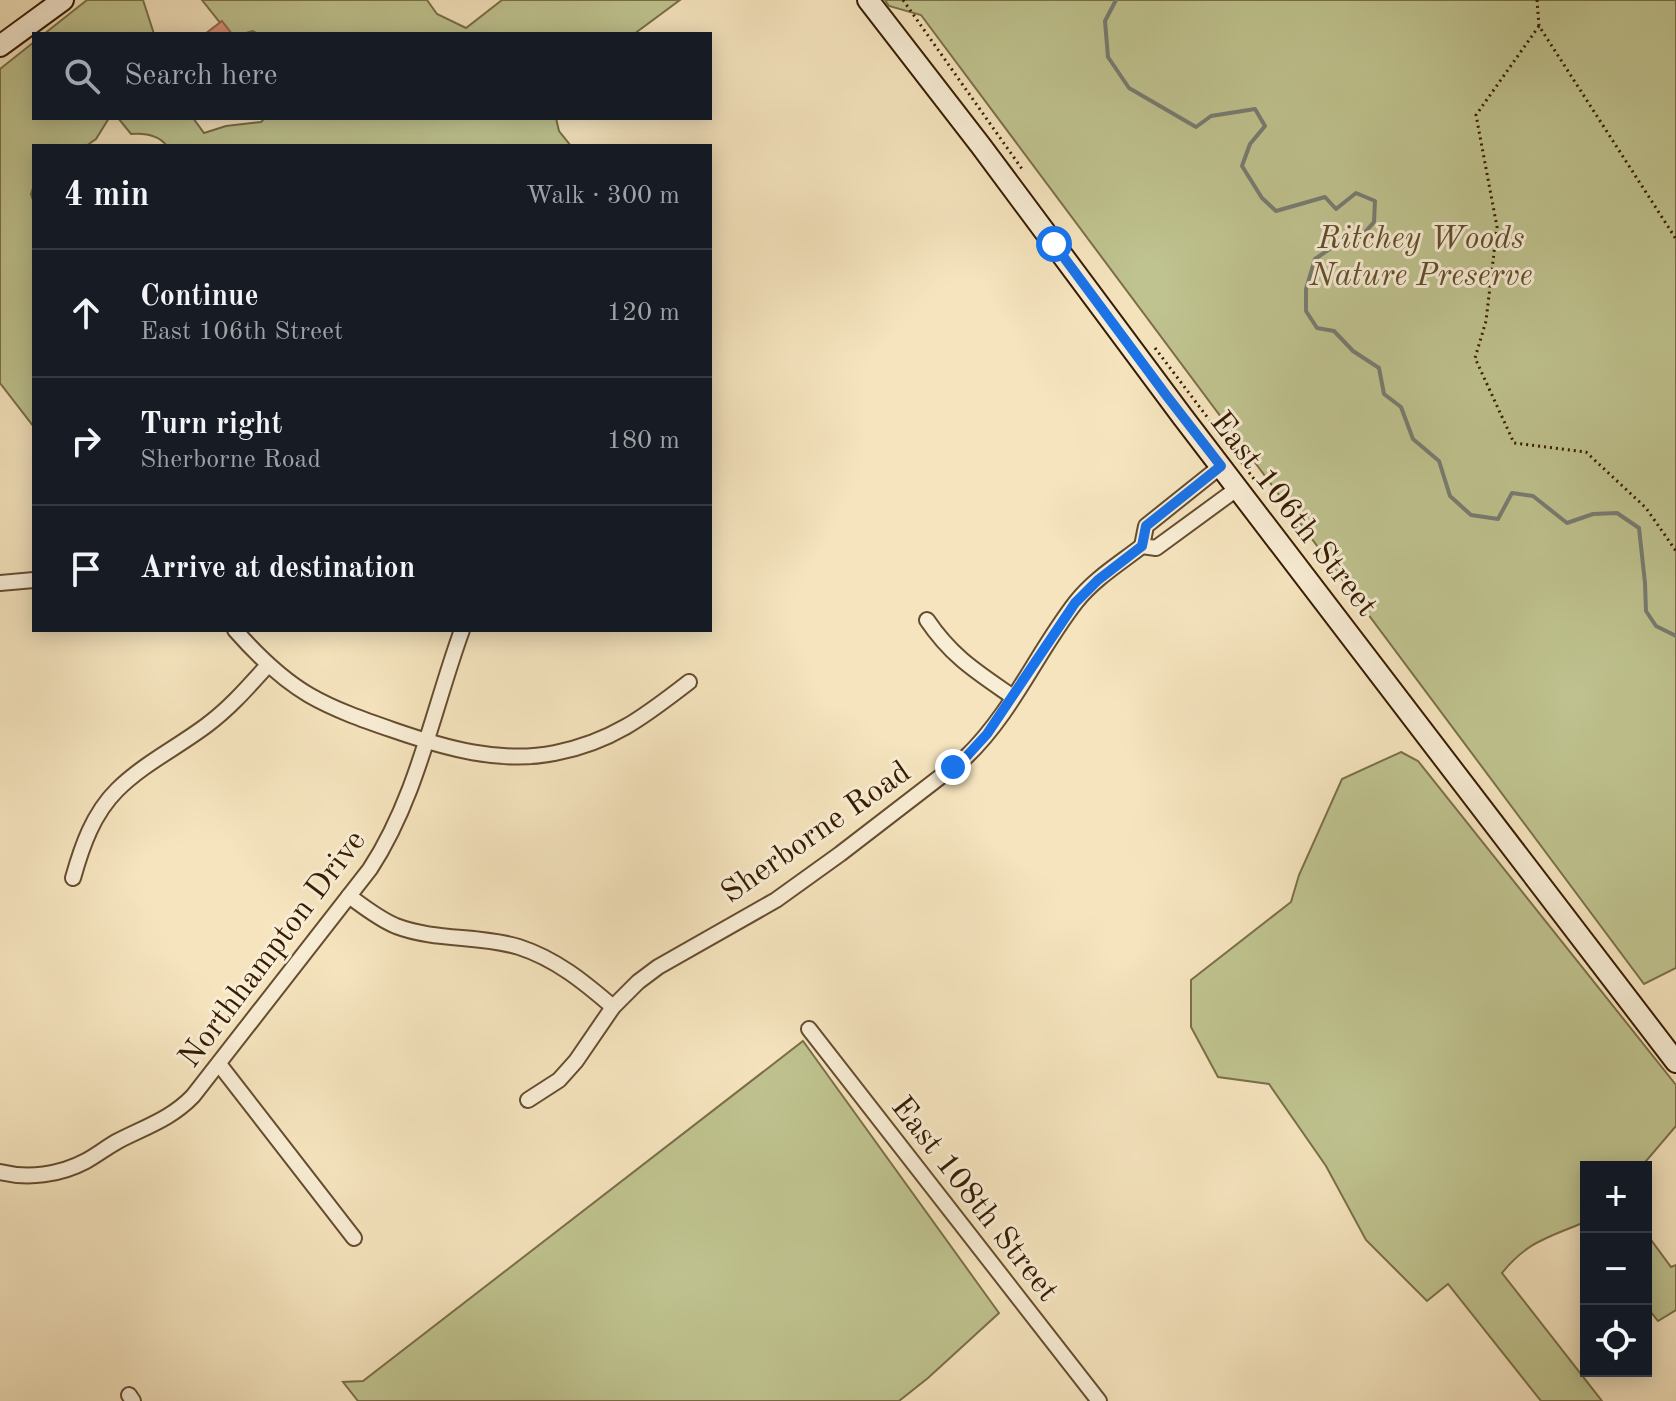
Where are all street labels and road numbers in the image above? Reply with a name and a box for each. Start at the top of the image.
street label: East 106th Street [1203,406,1382,623]
street label: Sherborne Road [716,756,917,910]
street label: Northhampton Drive [174,825,373,1074]
street label: East 108th Street [884,1091,1063,1308]

